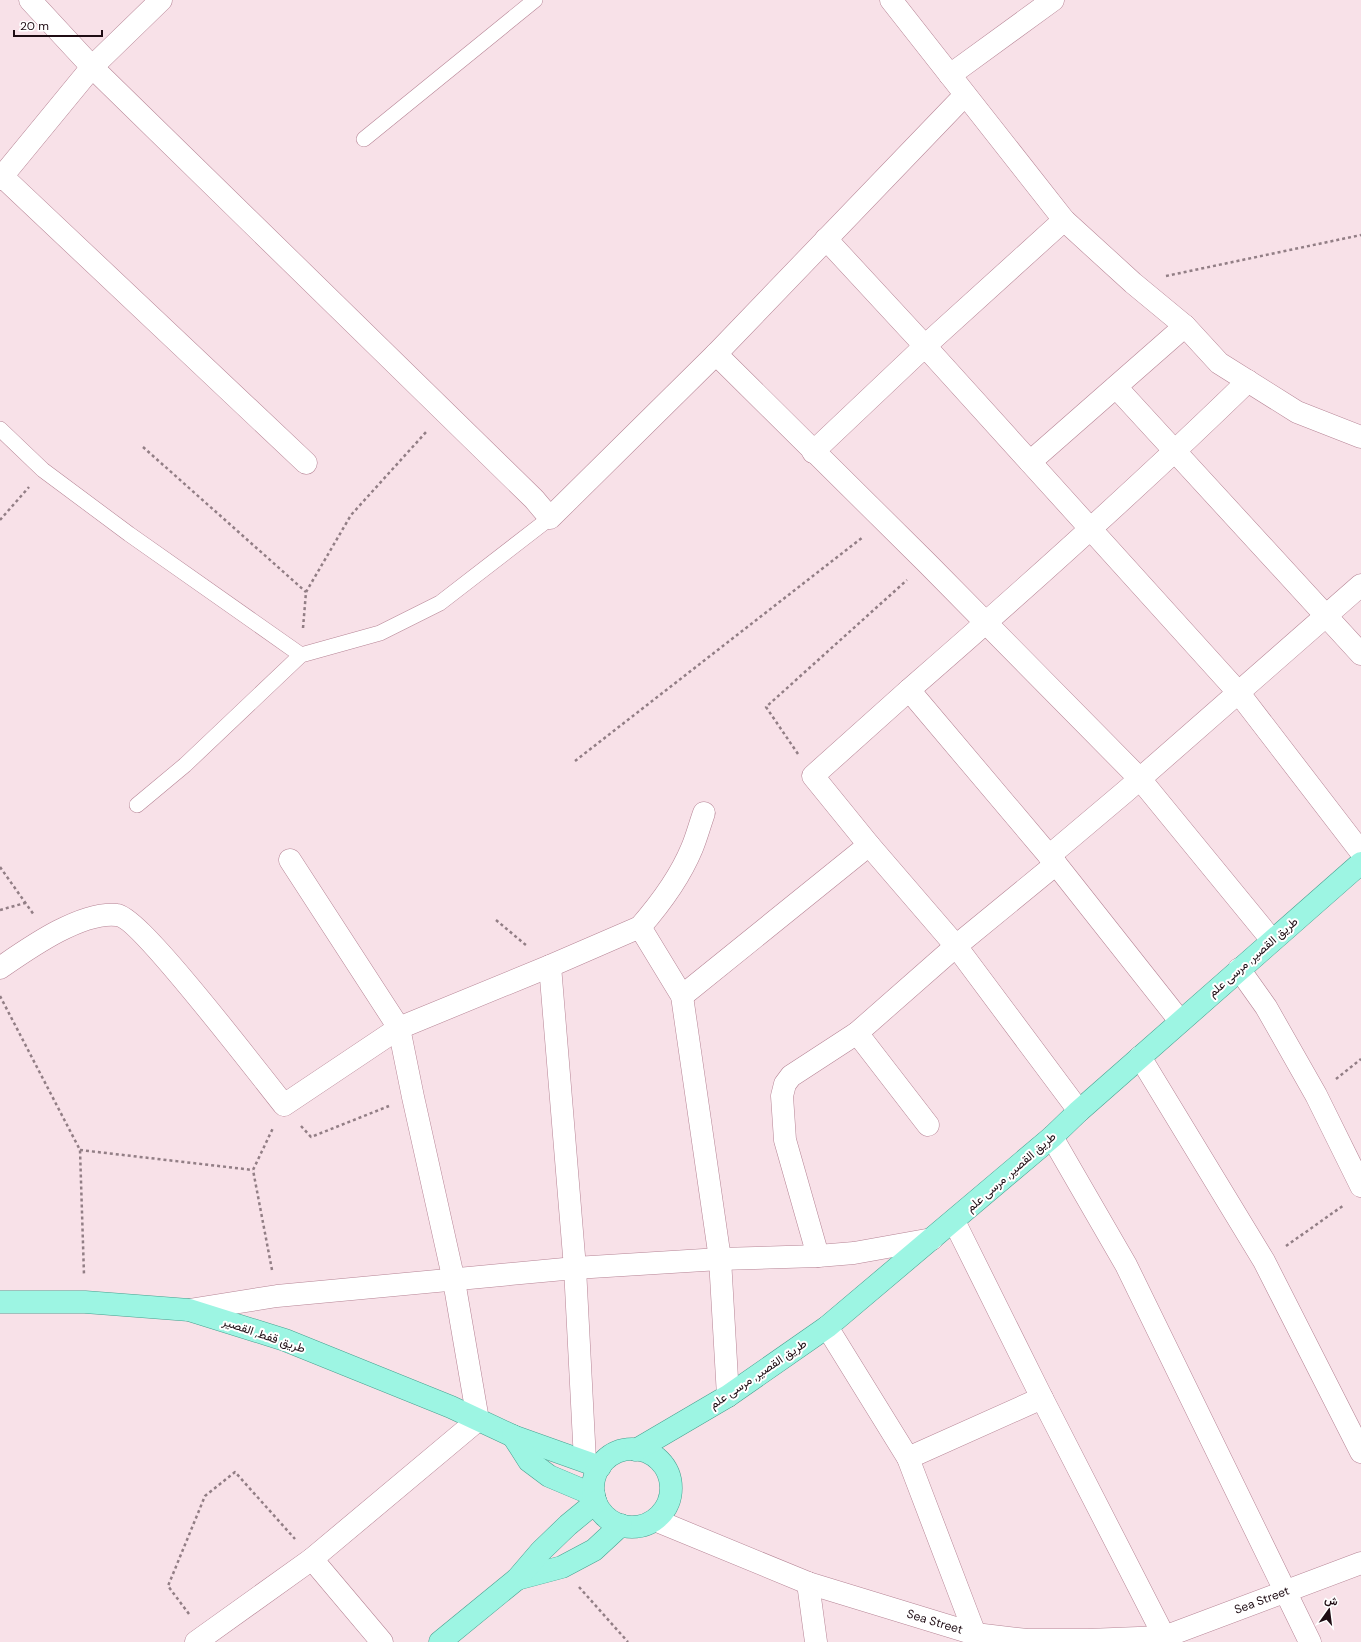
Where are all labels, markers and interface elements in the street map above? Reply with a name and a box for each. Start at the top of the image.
scale bar [14,12,102,38]
text: 20 m [20,18,49,34]
street label: طريق القصير, مرسى علم [1205,913,1301,1000]
street label: طريق القصير, مرسى علم [963,1128,1059,1215]
street label: طريق قفط, القصير [220,1313,308,1357]
street label: طريق القصير, مرسى علم [706,1335,810,1413]
street label: Sea Street [1232,1583,1292,1618]
north arrow [1309,1590,1349,1630]
text: ش [1323,1592,1340,1609]
street label: Sea Street [905,1606,965,1638]

